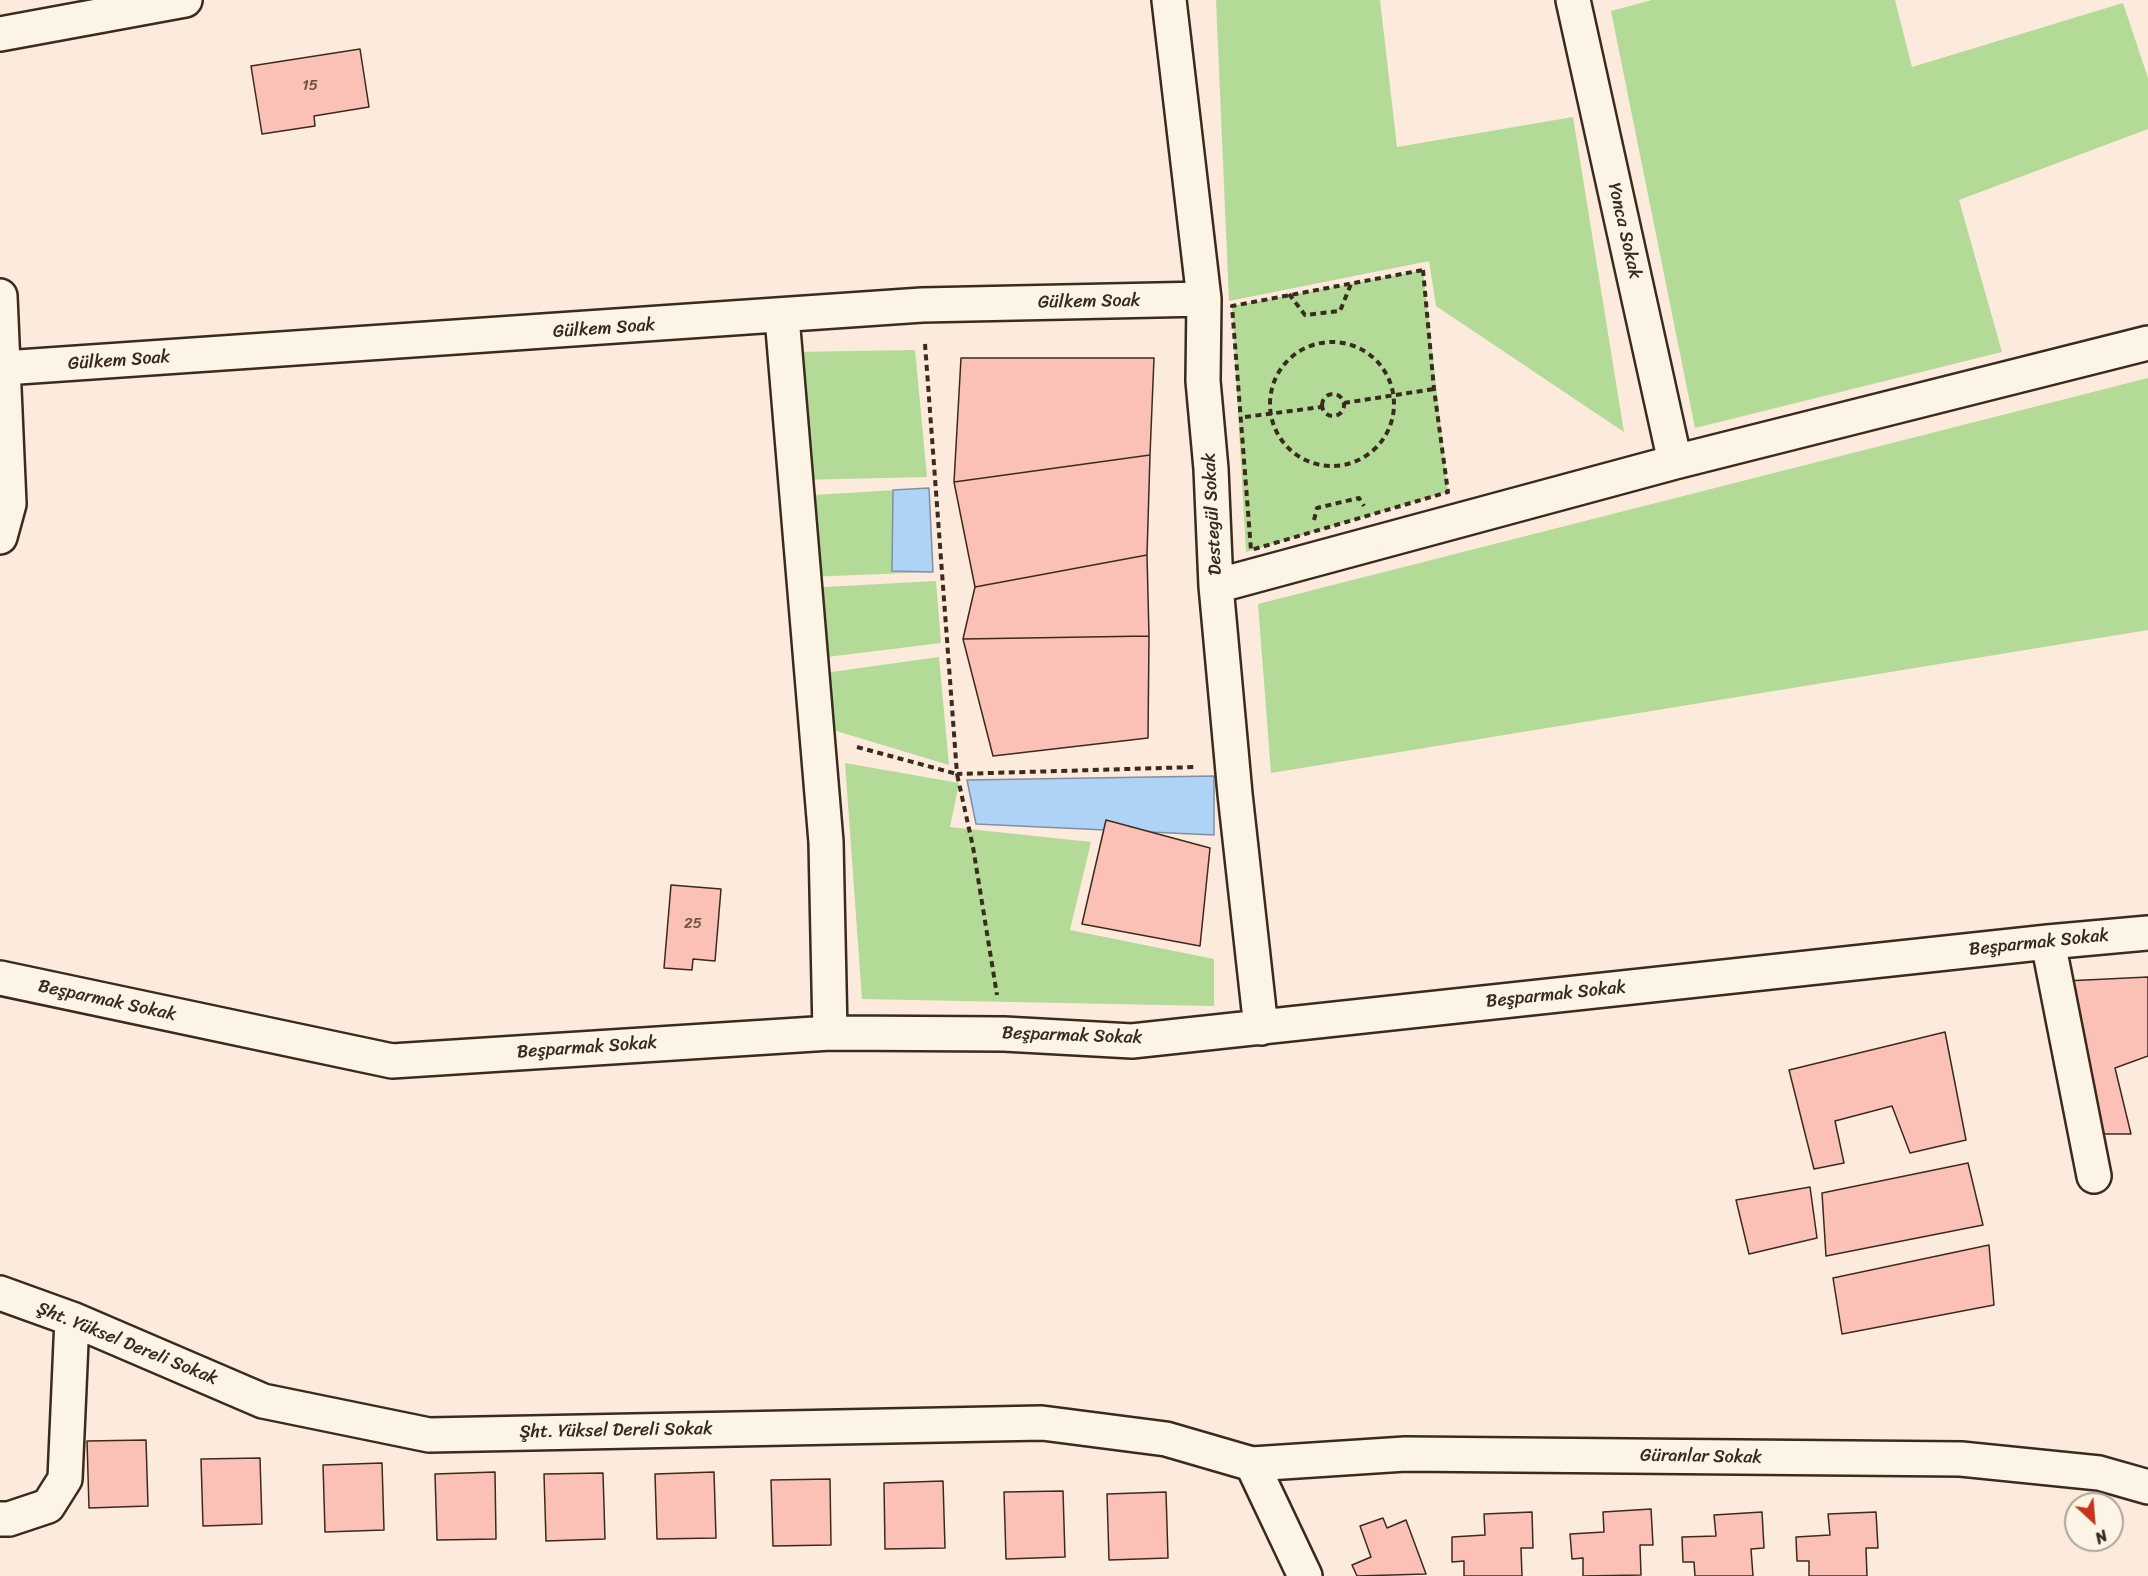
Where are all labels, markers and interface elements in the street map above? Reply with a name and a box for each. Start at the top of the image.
house number: 15 [302,77,318,95]
street label: Yonca Sokak [1602,181,1646,281]
street label: Gülkem Soak [1038,290,1140,314]
street label: Gülkem Soak [552,315,656,343]
street label: Gülkem Soak [67,347,171,375]
street label: Destegül Sokak [1199,452,1227,576]
house number: 25 [684,915,702,933]
street label: Beşparmak Sokak [1968,925,2110,961]
street label: Beşparmak Sokak [36,976,178,1026]
street label: Beşparmak Sokak [1485,977,1627,1013]
street label: Beşparmak Sokak [1001,1023,1143,1049]
street label: Beşparmak Sokak [516,1032,658,1064]
street label: Şht. Yüksel Dereli Sokak [33,1298,221,1390]
street label: Şht. Yüksel Dereli Sokak [519,1419,713,1443]
street label: Güranlar Sokak [1640,1445,1762,1469]
north arrow [2064,1492,2124,1552]
text: N [2090,1521,2113,1552]

